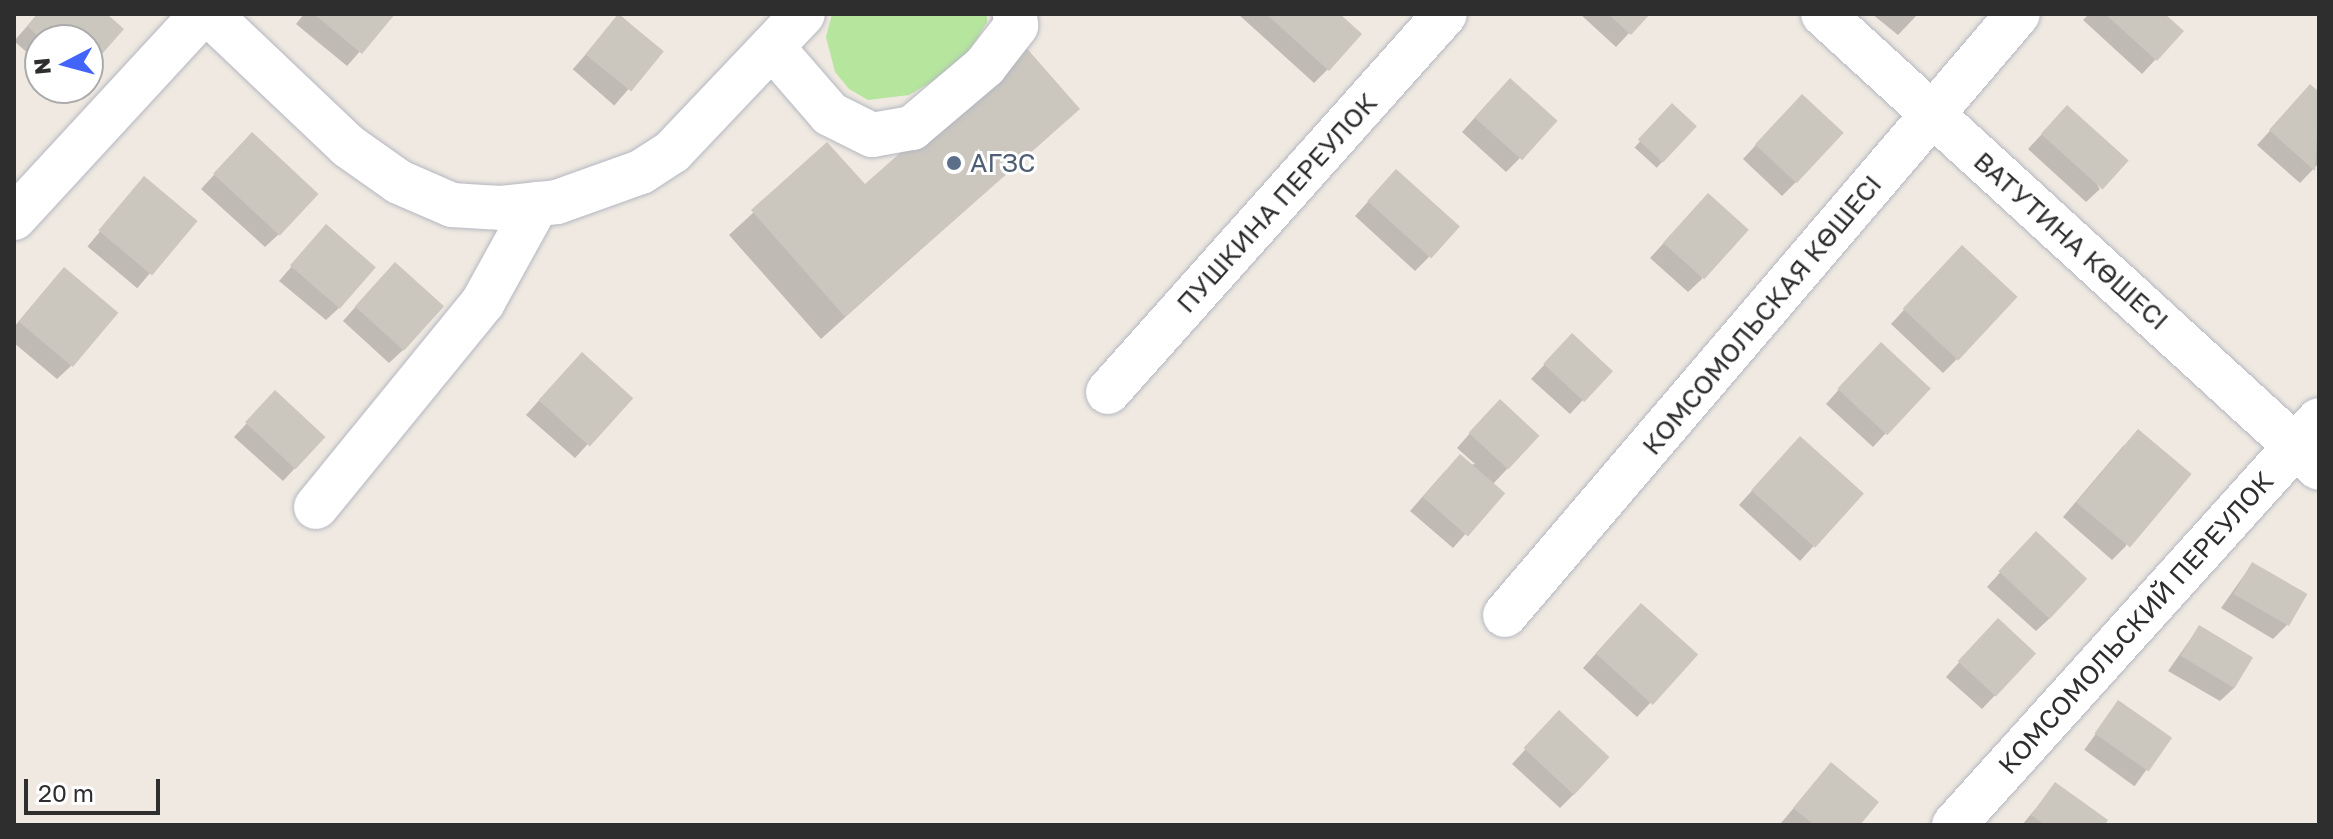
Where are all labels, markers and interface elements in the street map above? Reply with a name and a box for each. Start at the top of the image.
north arrow [24,24,104,104]
text: N [27,57,56,76]
street label: ПУШКИНА ПЕРЕУЛОК [1170,87,1384,319]
street label: ВАТУТИНА КӨШЕСІ [1967,146,2175,336]
place label: АГЗС [970,147,1036,179]
marker: АГЗС [945,154,963,172]
street label: КОМСОМОЛЬСКАЯ КӨШЕСІ [1636,169,1888,461]
street label: КОМСОМОЛЬСКИЙ ПЕРЕУЛОК [1992,466,2280,780]
scale bar [28,763,164,813]
text: 20 m [38,778,94,807]

